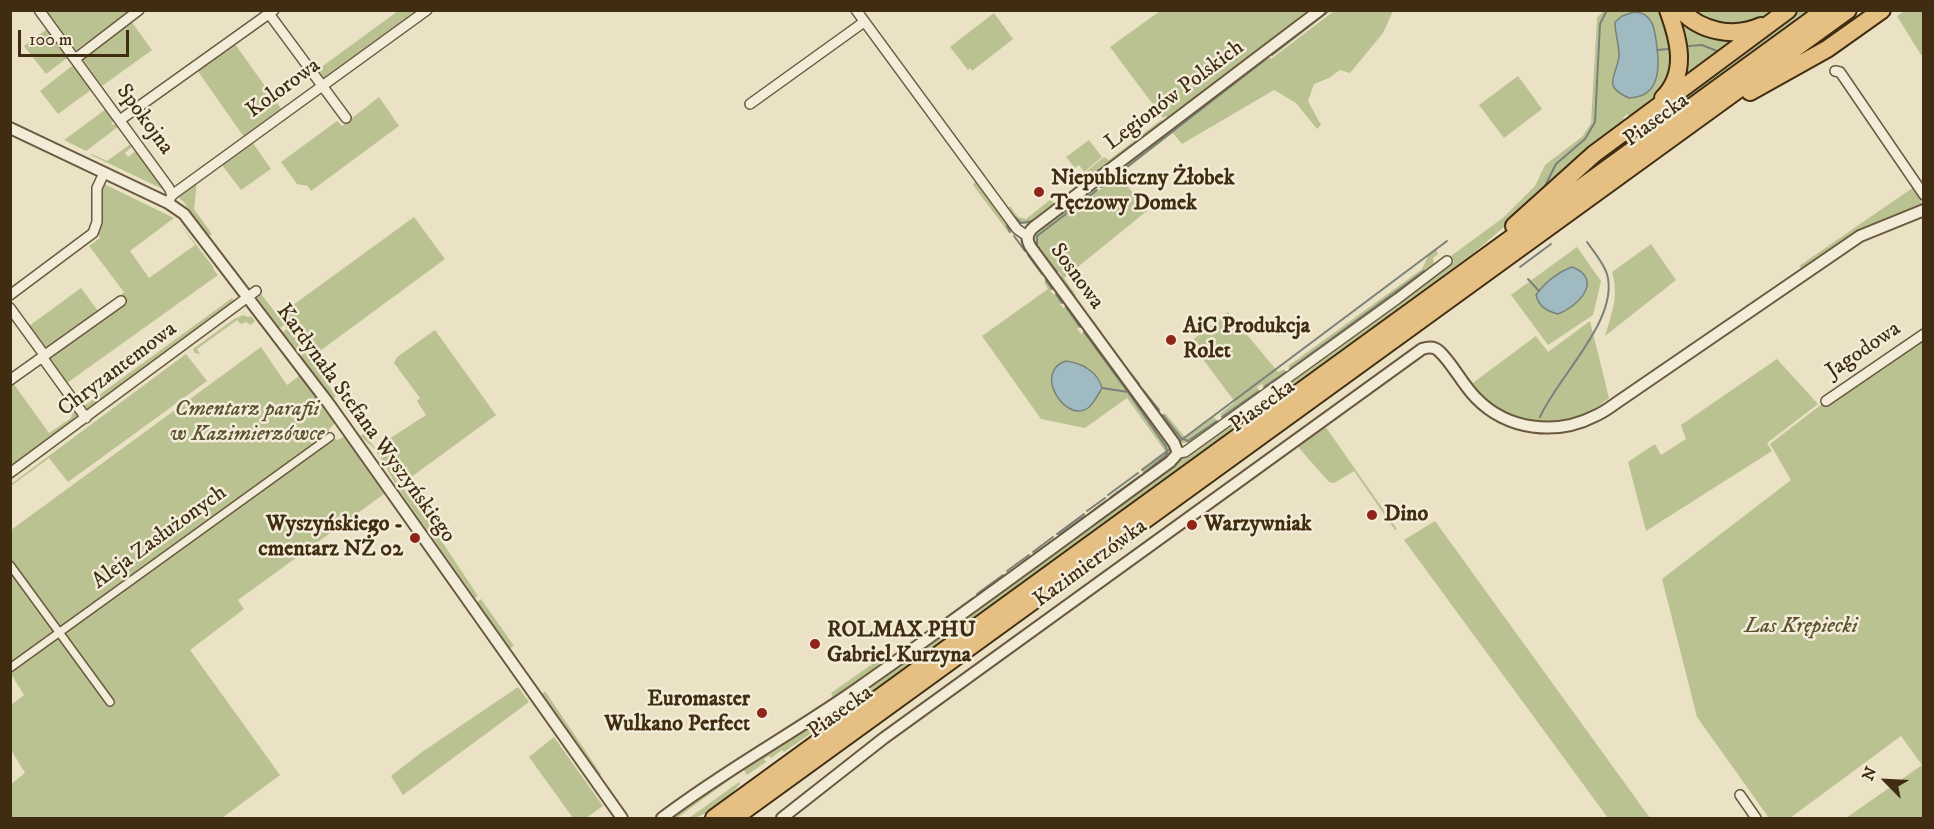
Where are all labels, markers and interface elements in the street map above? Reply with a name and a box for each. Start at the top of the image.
scale bar [21,18,132,56]
text: 100 m [29,29,72,51]
street label: Legionów Polskich [1100,35,1250,157]
street label: Kolorowa [242,53,326,125]
street label: Spokojna [110,80,178,160]
street label: Piasecka [1619,89,1695,153]
place label: Niepubliczny Żłobek Tęczowy Domek [1051,166,1235,218]
marker: Niepubliczny Żłobek Tęczowy Domek [1032,185,1046,199]
street label: Sosnowa [1043,239,1109,315]
street label: Kardynała Stefana Wyszyńskiego [270,300,460,548]
place label: AiC Produkcja Rolet [1183,314,1310,366]
street label: Chryzantemowa [53,317,183,423]
street label: Jagodowa [1822,317,1906,385]
marker: AiC Produkcja Rolet [1164,333,1178,347]
street label: Piasecka [1225,375,1301,439]
park label: Cmentarz parafii w Kazimierzówce [169,397,325,448]
street label: Aleja Zasłużonych [88,480,232,596]
place label: Dino [1384,502,1428,528]
marker: Dino [1365,508,1379,522]
place label: Wyszyńskiego - cmentarz NŻ 02 [258,512,403,564]
place label: Warzywniak [1204,512,1312,538]
street label: Kazimierzówka [1029,514,1153,614]
marker: Warzywniak [1185,518,1199,532]
marker: Wyszyńskiego - cmentarz NŻ 02 [408,531,422,545]
park label: Las Krępiecki [1745,614,1857,640]
place label: ROLMAX PHU Gabriel Kurzyna [827,618,976,670]
marker: ROLMAX PHU Gabriel Kurzyna [808,637,822,651]
street label: Piasecka [803,681,879,745]
place label: Euromaster Wulkano Perfect [604,687,750,738]
marker: Euromaster Wulkano Perfect [755,706,769,720]
north arrow [1856,751,1916,811]
text: N [1858,764,1881,784]

